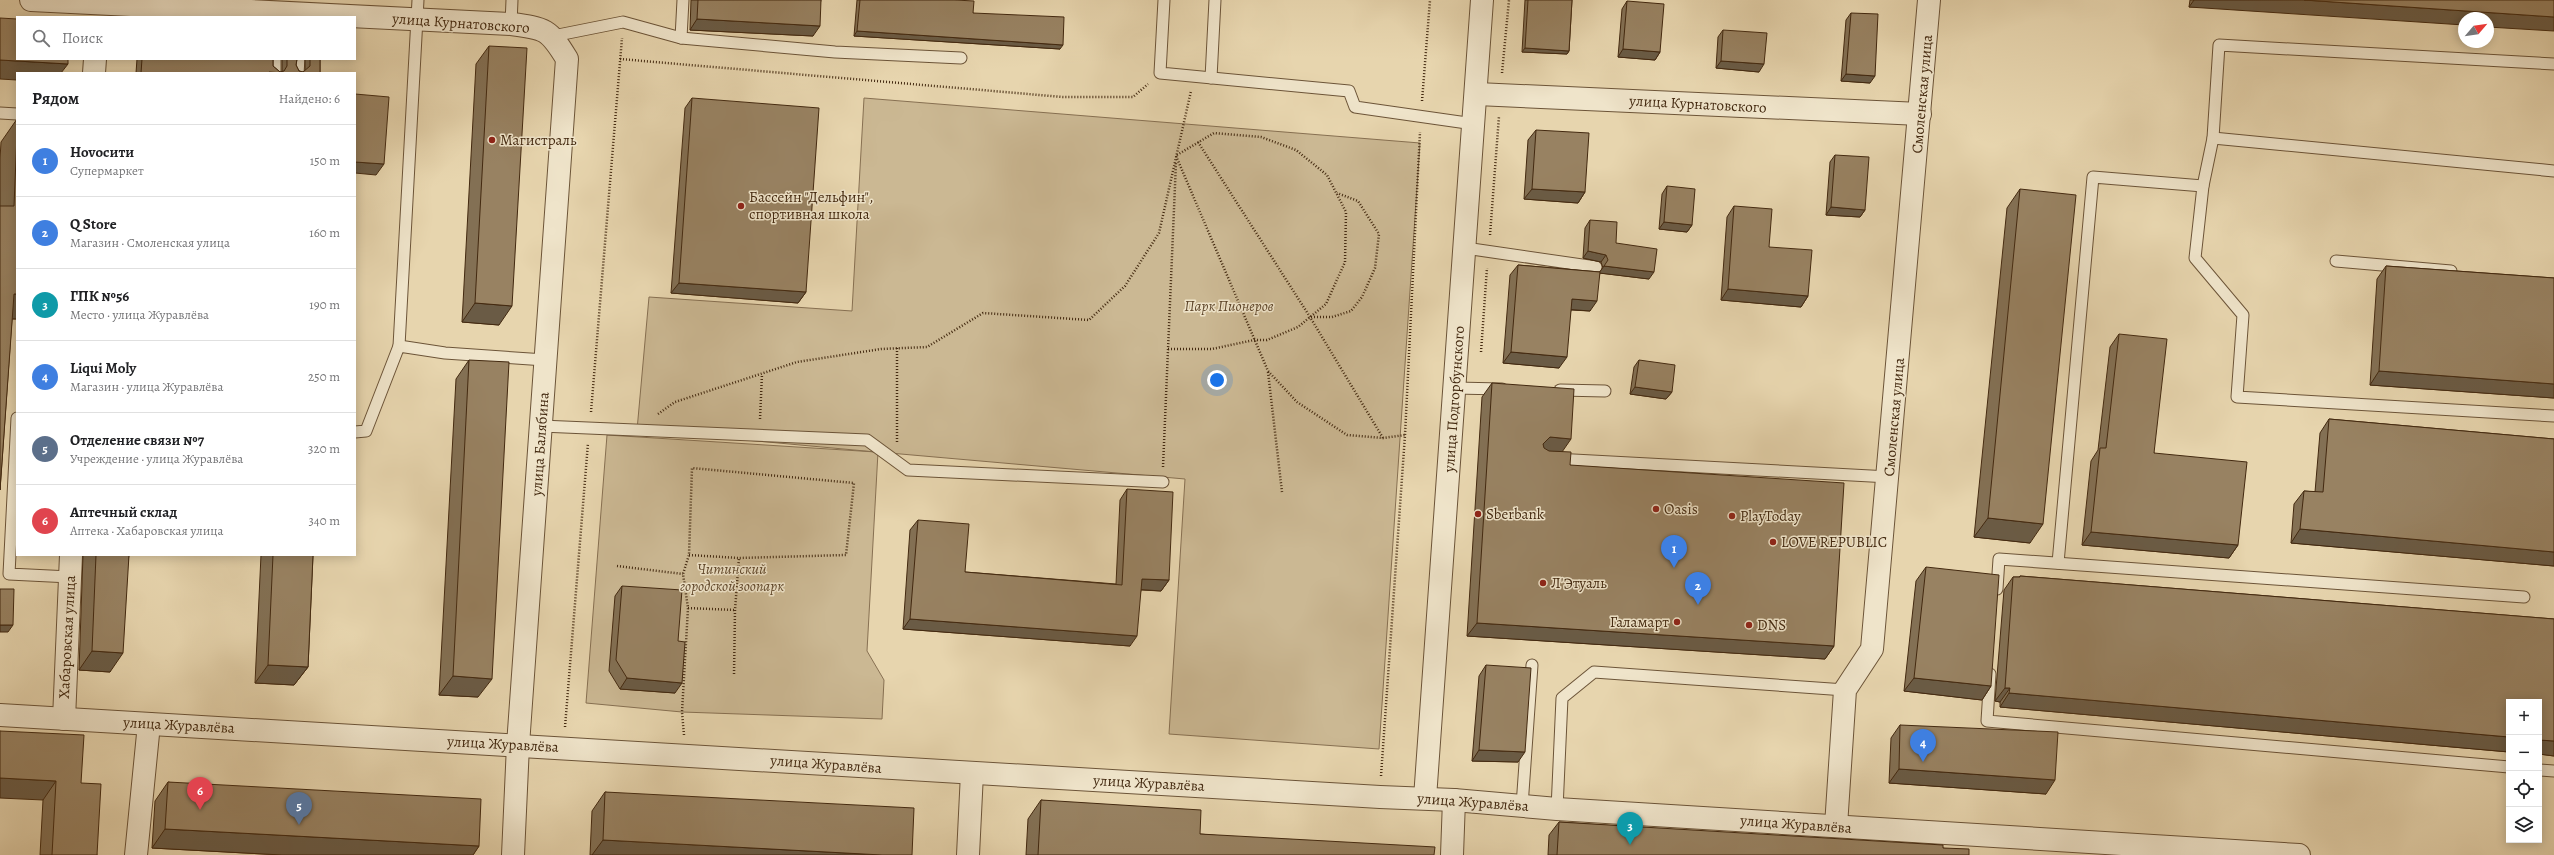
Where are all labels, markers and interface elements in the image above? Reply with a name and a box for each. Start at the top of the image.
street label: улица Курнатовского [391,8,530,38]
north arrow [2458,12,2494,48]
search box [16,16,356,60]
icon: search [30,27,52,49]
text: Поиск [62,28,103,48]
street label: Смоленская улица [1907,34,1937,154]
text: Рядом [32,87,79,110]
text: Найдено: 6 [279,90,340,107]
street label: улица Курнатовского [1628,90,1767,118]
place label: Магистраль [500,130,577,150]
marker: Магистраль [487,135,497,145]
text: Ноvосити [70,142,134,162]
text: 1 [43,152,47,169]
text: 150 m [310,152,340,169]
text: Супермаркет [70,162,144,179]
place label: Бассейн "Дельфин", спортивная школа [749,187,873,224]
marker: Бассейн "Дельфин", спортивная школа [736,201,746,211]
text: Q Store [70,214,117,234]
text: 2 [42,224,48,241]
text: 160 m [309,224,340,241]
text: Магазин · Смоленская улица [70,234,230,251]
text: ГПК №56 [70,286,129,306]
text: 3 [42,296,48,313]
text: 190 m [309,296,340,313]
park label: Парк Пионеров [1184,296,1274,316]
text: Место · улица Журавлёва [70,306,209,323]
street label: улица Подгорбунского [1439,325,1469,474]
street label: Смоленская улица [1879,357,1909,477]
text: Liqui Moly [70,358,136,378]
text: 4 [42,368,48,385]
text: 250 m [308,368,340,385]
your location [1207,370,1227,390]
text: Магазин · улица Журавлёва [70,378,223,395]
street label: улица Балябина [526,391,554,498]
text: Отделение связи №7 [70,430,204,450]
text: 5 [42,440,48,457]
text: 320 m [308,440,340,457]
text: Учреждение · улица Журавлёва [70,450,243,467]
place label: Oasis [1664,499,1698,519]
text: Аптечный склад [70,502,177,522]
place label: Sberbank [1486,504,1545,524]
marker: Oasis [1651,504,1661,514]
place label: PlayToday [1740,506,1801,526]
marker: Sberbank [1473,509,1483,519]
marker: PlayToday [1727,511,1737,521]
text: 6 [42,512,48,529]
text: 340 m [308,512,340,529]
text: Аптека · Хабаровская улица [70,522,224,539]
place label: LOVE REPUBLIC [1781,532,1887,552]
pin: 1 [1661,535,1687,568]
marker: LOVE REPUBLIC [1768,537,1778,547]
park label: Читинский городской зоопарк [680,559,784,596]
pin: 2 [1685,572,1711,605]
place label: Л'Этуаль [1551,573,1607,593]
street label: Хабаровская улица [54,575,80,699]
marker: Л'Этуаль [1538,578,1548,588]
place label: Галамарт [1610,612,1669,632]
place label: DNS [1757,615,1786,635]
marker: Галамарт [1672,617,1682,627]
marker: DNS [1744,620,1754,630]
map controls [2506,699,2542,843]
button: + [2506,699,2542,735]
street label: улица Журавлёва [122,712,235,738]
pin: 4 [1910,729,1936,762]
street label: улица Журавлёва [446,731,559,757]
button: − [2506,735,2542,771]
street label: улица Журавлёва [769,750,882,778]
street label: улица Журавлёва [1092,770,1205,796]
button: locate [2506,771,2542,807]
pin: 6 [187,777,213,810]
street label: улица Журавлёва [1416,788,1529,816]
pin: 5 [286,792,312,825]
button: layers [2506,807,2542,843]
street label: улица Журавлёва [1739,810,1852,838]
pin: 3 [1617,812,1643,845]

